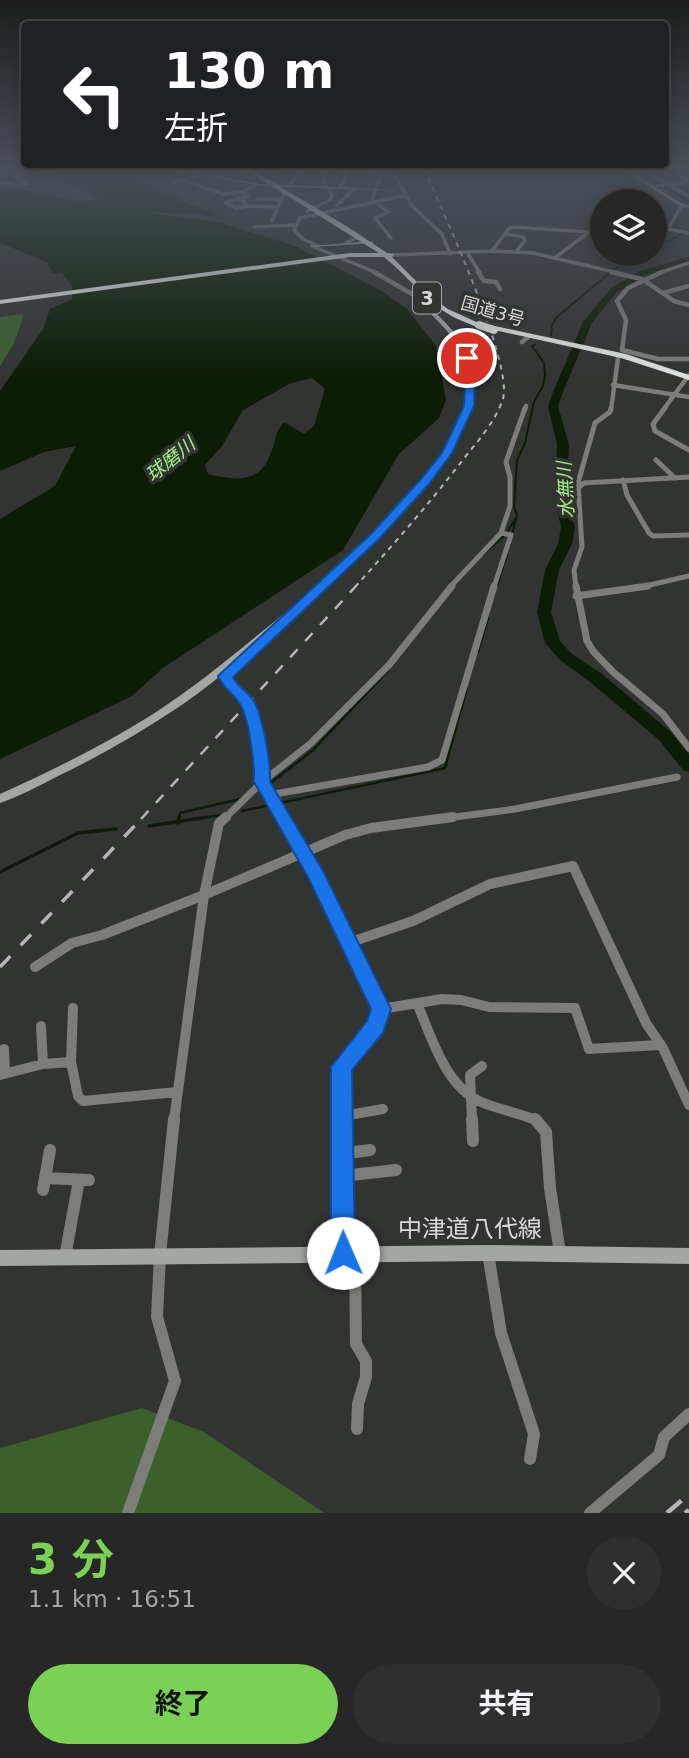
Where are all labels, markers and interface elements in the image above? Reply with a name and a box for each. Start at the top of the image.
text: 130 m [164,43,334,100]
icon: left [49,49,140,140]
text: 左折 [164,109,228,147]
map controls [590,189,667,266]
button: layers [590,189,667,266]
road number: 3 [413,282,441,314]
street label: 国道3号 [459,292,527,330]
pin [437,328,497,388]
icon: arrive [448,339,486,377]
water label: 球磨川 [141,431,201,485]
water label: 水無川 [552,459,577,519]
street label: 中津道八代線 [398,1215,542,1243]
position arrow [306,1216,380,1290]
text: 3 分 [28,1535,114,1584]
button: close [587,1536,661,1610]
text: 1.1 km · 16:51 [28,1586,196,1612]
button: 終了 [28,1664,338,1744]
button: 共有 [352,1664,661,1744]

